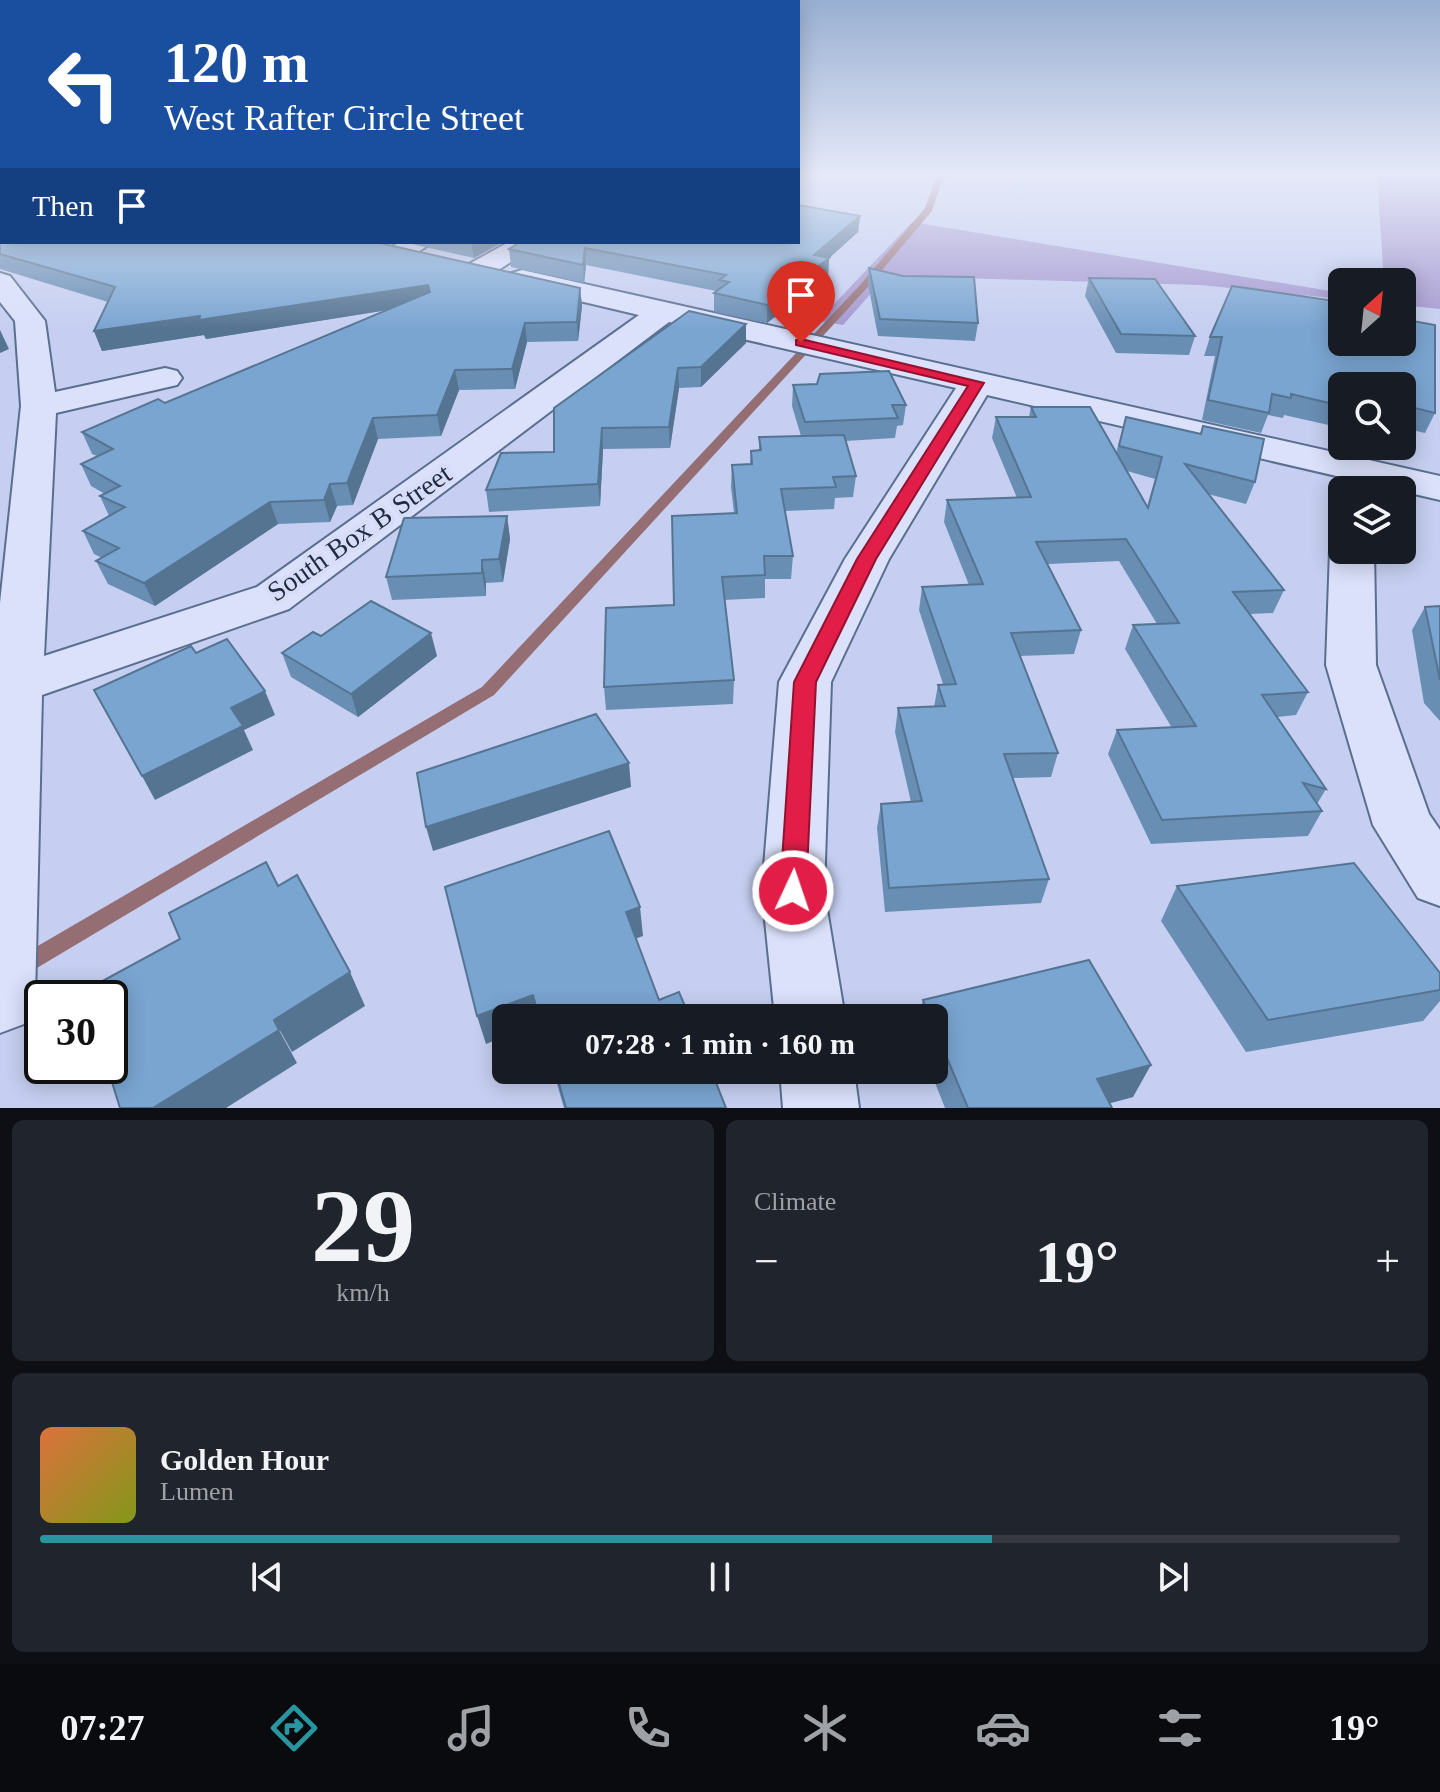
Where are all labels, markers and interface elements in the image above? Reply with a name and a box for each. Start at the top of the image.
icon: left [32,32,136,136]
text: 120 m [164,32,309,94]
text: West Rafter Circle Street [164,98,524,138]
icon: arrive [110,184,154,228]
text: Then [32,189,94,222]
pin [767,261,835,343]
north arrow [1328,268,1416,356]
map controls [1328,268,1416,564]
icon: arrive [779,273,823,317]
button: search [1328,372,1416,460]
street label: South Box B Street [262,457,457,607]
button: layers [1328,476,1416,564]
position arrow [751,849,835,933]
speed limit sign: 30 [24,980,128,1084]
text: 07:28 · 1 min · 160 m [585,1027,855,1060]
text: 29 [311,1168,415,1283]
text: Climate [754,1187,836,1216]
text: 19° [1035,1229,1119,1295]
text: − [754,1237,779,1286]
text: + [1375,1237,1400,1286]
text: km/h [336,1278,390,1307]
text: Golden Hour [160,1443,329,1476]
text: Lumen [160,1477,234,1506]
icon: previous [245,1555,289,1599]
icon: pause [698,1555,742,1599]
icon: next [1151,1555,1195,1599]
icon: directions [266,1700,322,1756]
icon: music [443,1700,499,1756]
icon: phone [620,1700,676,1756]
icon: climate [797,1700,853,1756]
icon: car [975,1700,1031,1756]
icon: filters [1152,1700,1208,1756]
text: 07:27 [61,1708,145,1748]
text: 19° [1329,1708,1379,1748]

